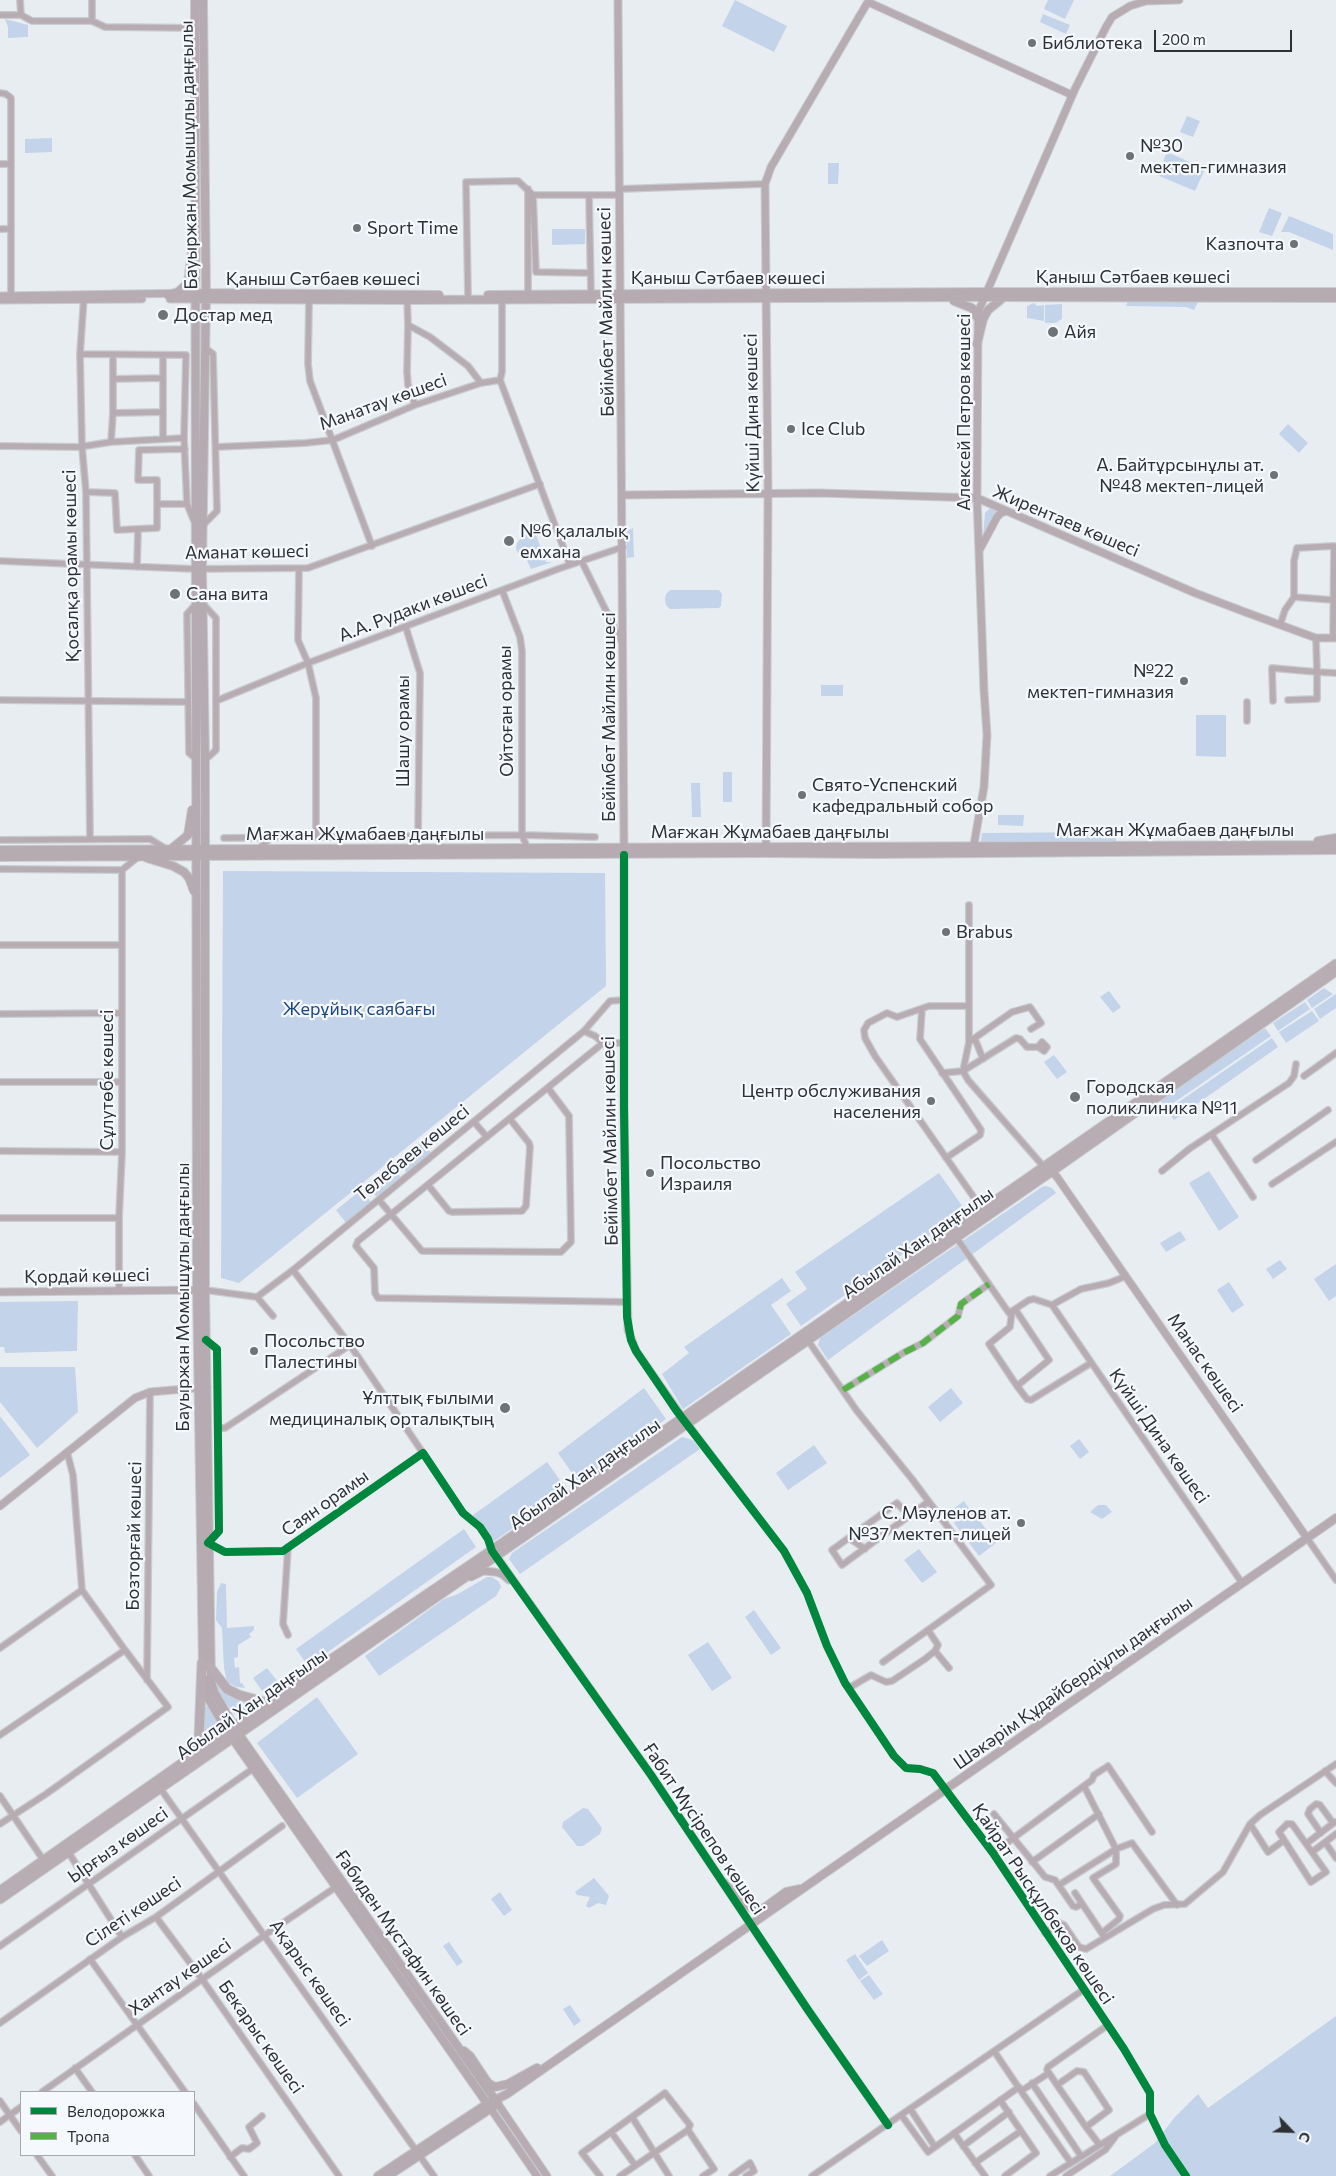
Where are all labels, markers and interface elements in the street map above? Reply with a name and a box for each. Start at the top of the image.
street label: Бауыржан Момышұлы даңғылы [176,20,202,290]
scale bar [1156,20,1294,52]
text: 200 m [1162,30,1206,48]
place label: Библиотека [1042,32,1143,54]
marker: Библиотека [1026,37,1038,49]
place label: №30 мектеп-гимназия [1140,135,1287,178]
marker: №30 мектеп-гимназия [1124,150,1136,162]
street label: Бейімбет Майлин көшесі [593,207,619,417]
place label: Sport Time [367,217,458,239]
marker: Sport Time [351,222,363,234]
place label: Казпочта [1206,233,1284,255]
marker: Казпочта [1288,238,1300,250]
street label: Қаныш Сәтбаев көшесі [1036,266,1230,288]
street label: Қаныш Сәтбаев көшесі [631,267,825,289]
street label: Қаныш Сәтбаев көшесі [226,268,420,290]
place label: Достар мед [174,304,272,326]
marker: Достар мед [156,308,170,322]
street label: Алексей Петров көшесі [953,313,975,511]
place label: Айя [1064,321,1096,343]
marker: Айя [1046,325,1060,339]
street label: Күйші Дина көшесі [740,333,764,493]
street label: Манатау көшесі [316,369,450,435]
place label: Ice Club [801,418,865,440]
marker: Ice Club [785,423,797,435]
place label: А. Байтұрсынұлы ат. №48 мектеп-лицей [1096,454,1264,496]
street label: Қосалқа орамы көшесі [59,469,83,663]
marker: А. Байтұрсынұлы ат. №48 мектеп-лицей [1268,469,1280,481]
street label: Жирентаев көшесі [989,480,1143,562]
place label: №6 қалалық емхана [520,520,628,562]
marker: №6 қалалық емхана [502,534,516,548]
street label: Аманат көшесі [185,540,309,564]
street label: А.А. Рудаки көшесі [335,570,491,646]
place label: Сана вита [186,583,268,605]
marker: Сана вита [168,587,182,601]
street label: Бейімбет Майлин көшесі [598,612,620,822]
street label: Ойтоған орамы [494,645,518,777]
place label: №22 мектеп-гимназия [1027,660,1174,702]
street label: Шашу орамы [392,675,414,787]
marker: №22 мектеп-гимназия [1178,675,1190,687]
place label: Свято-Успенский кафедральный собор [812,774,994,816]
marker: Свято-Успенский кафедральный собор [796,789,808,801]
street label: Мағжан Жұмабаев даңғылы [1056,819,1294,841]
street label: Мағжан Жұмабаев даңғылы [651,821,889,843]
street label: Мағжан Жұмабаев даңғылы [246,823,484,845]
place label: Brabus [956,921,1013,943]
marker: Brabus [940,926,952,938]
park label: Жерұйық саябағы [283,998,435,1020]
street label: Сұлутөбе көшесі [96,1009,118,1151]
street label: Бейімбет Майлин көшесі [597,1036,623,1246]
place label: Городская поликлиника №11 [1086,1076,1237,1118]
place label: Центр обслуживания населения [741,1080,921,1122]
marker: Городская поликлиника №11 [1068,1090,1082,1104]
marker: Центр обслуживания населения [925,1095,937,1107]
street label: Төлебаев көшесі [350,1100,474,1206]
place label: Посольство Израиля [660,1152,761,1194]
street label: Бауыржан Момышұлы даңғылы [172,1162,194,1432]
marker: Посольство Израиля [644,1167,656,1179]
street label: Абылай Хан даңғылы [838,1183,998,1303]
street label: Қордай көшесі [24,1264,150,1288]
street label: Манас көшесі [1163,1309,1247,1417]
place label: Посольство Палестины [264,1330,365,1372]
marker: Посольство Палестины [248,1345,260,1357]
street label: Күйші Дина көшесі [1104,1364,1214,1508]
place label: Ұлттық ғылыми медициналық орталықтың [269,1387,494,1430]
marker: Ұлттық ғылыми медициналық орталықтың [498,1401,512,1415]
street label: Абылай Хан даңғылы [505,1414,665,1534]
street label: Бозторғай көшесі [122,1461,146,1611]
street label: Саян орамы [277,1465,373,1541]
place label: С. Мәуленов ат. №37 мектеп-лицей [848,1502,1011,1545]
marker: С. Мәуленов ат. №37 мектеп-лицей [1015,1517,1027,1529]
street label: Шәкәрім Құдайбердіұлы даңғылы [949,1592,1197,1774]
street label: Абылай Хан даңғылы [172,1644,332,1764]
street label: Ғабит Мүсірепов көшесі [638,1739,770,1919]
street label: Қайрат Рысқұлбеков көшесі [968,1799,1118,2009]
street label: Ырғыз көшесі [64,1802,172,1888]
street label: Ғабиден Мұстафин көшесі [331,1846,475,2040]
street label: Сілеті көшесі [81,1872,185,1952]
street label: Ақарыс көшесі [265,1915,355,2031]
street label: Хантау көшесі [125,1934,235,2020]
street label: Бекарыс көшесі [214,1976,308,2098]
legend [20,2091,195,2156]
text: Велодорожка [67,2102,165,2120]
north arrow [1266,2106,1316,2156]
text: Тропа [67,2127,109,2145]
text: С [1295,2129,1315,2145]

